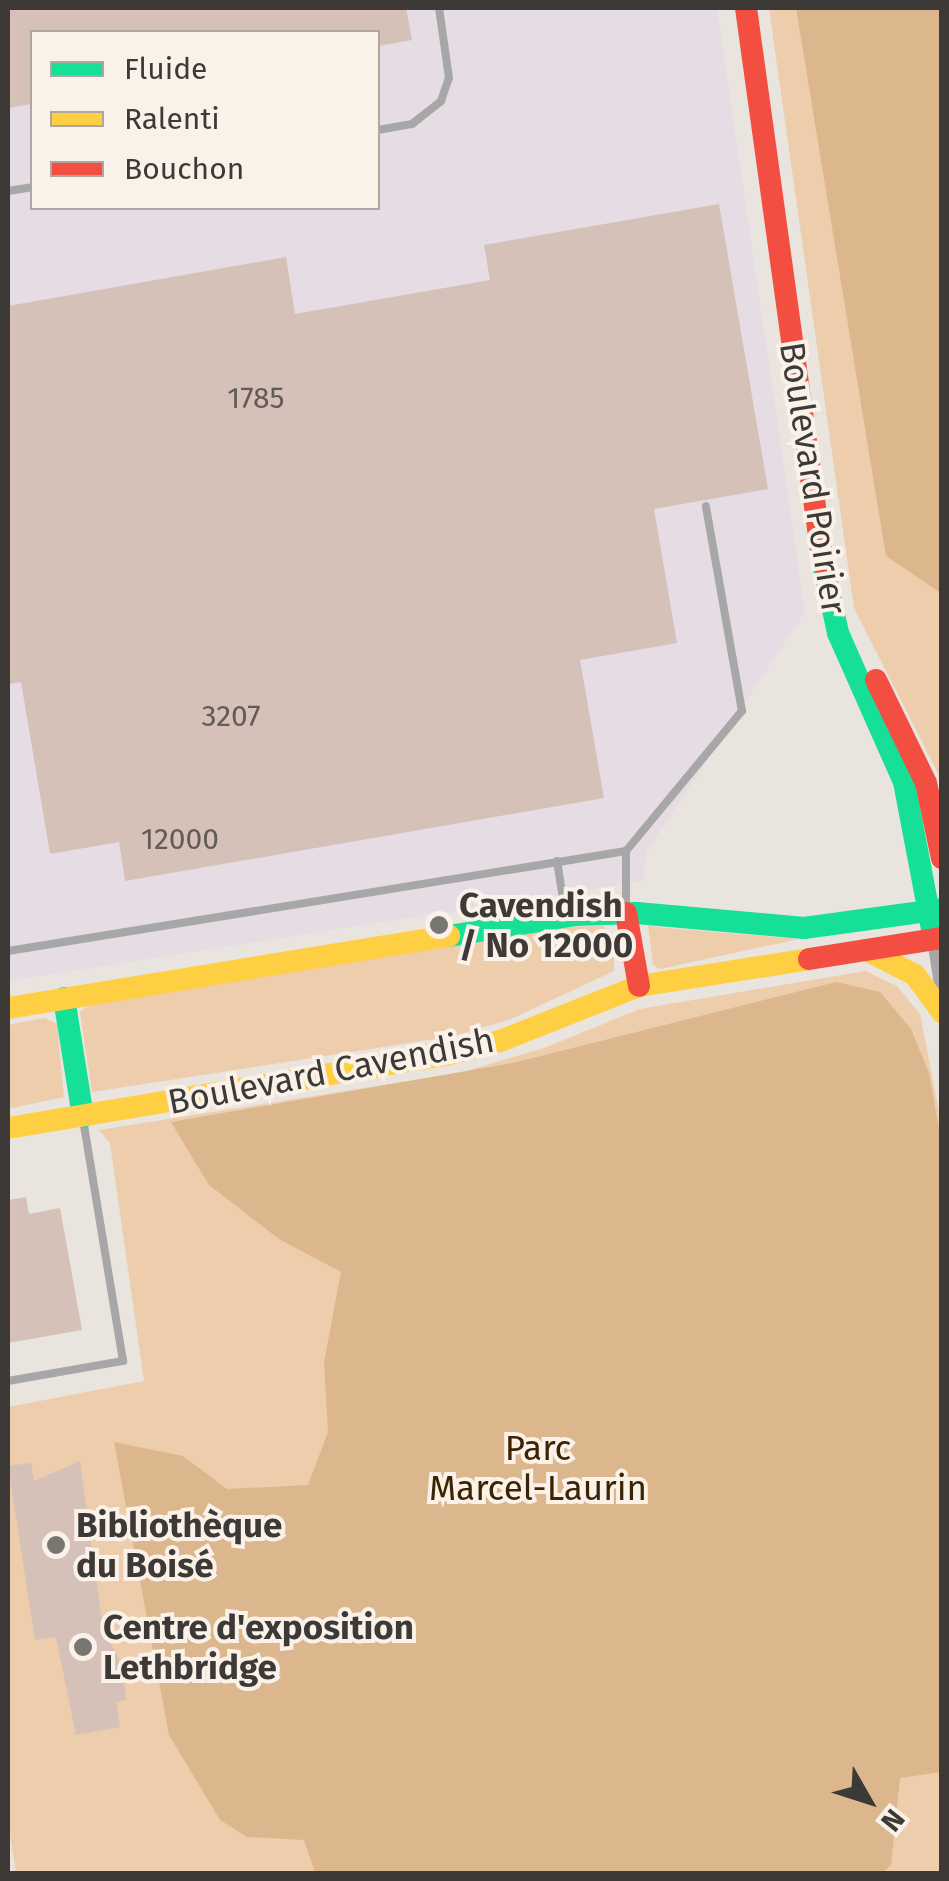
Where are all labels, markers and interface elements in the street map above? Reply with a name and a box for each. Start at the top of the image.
legend [30,30,380,210]
text: Fluide [124,51,207,87]
text: Ralenti [124,101,220,137]
text: Bouchon [124,151,244,187]
street label: Boulevard Poirier [771,339,855,617]
house number: 1785 [227,380,285,416]
house number: 3207 [202,698,260,734]
house number: 12000 [141,821,219,857]
place label: Cavendish / No 12000 [459,884,633,966]
marker: Cavendish / No 12000 [428,914,450,936]
street label: Boulevard Cavendish [164,1019,498,1123]
park label: Parc Marcel-Laurin [429,1427,647,1509]
place label: Bibliothèque du Boisé [76,1504,282,1586]
marker: Bibliothèque du Boisé [45,1534,67,1556]
place label: Centre d'exposition Lethbridge [103,1606,414,1688]
marker: Centre d'exposition Lethbridge [72,1636,94,1658]
north arrow [819,1751,919,1851]
text: N [874,1803,911,1838]

